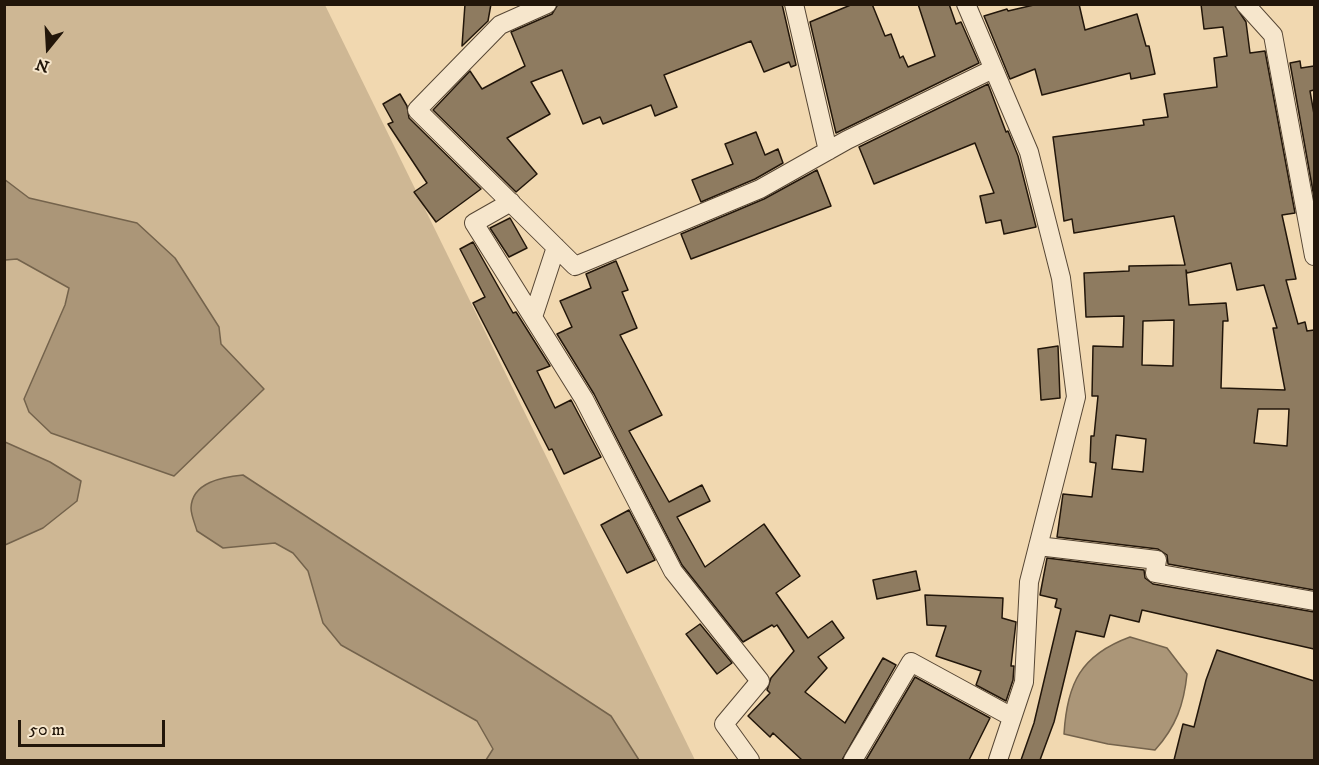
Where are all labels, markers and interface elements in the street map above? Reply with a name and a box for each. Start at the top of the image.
north arrow [18,18,78,78]
text: N [33,54,52,77]
scale bar [21,708,168,746]
text: 50 m [29,719,65,741]

